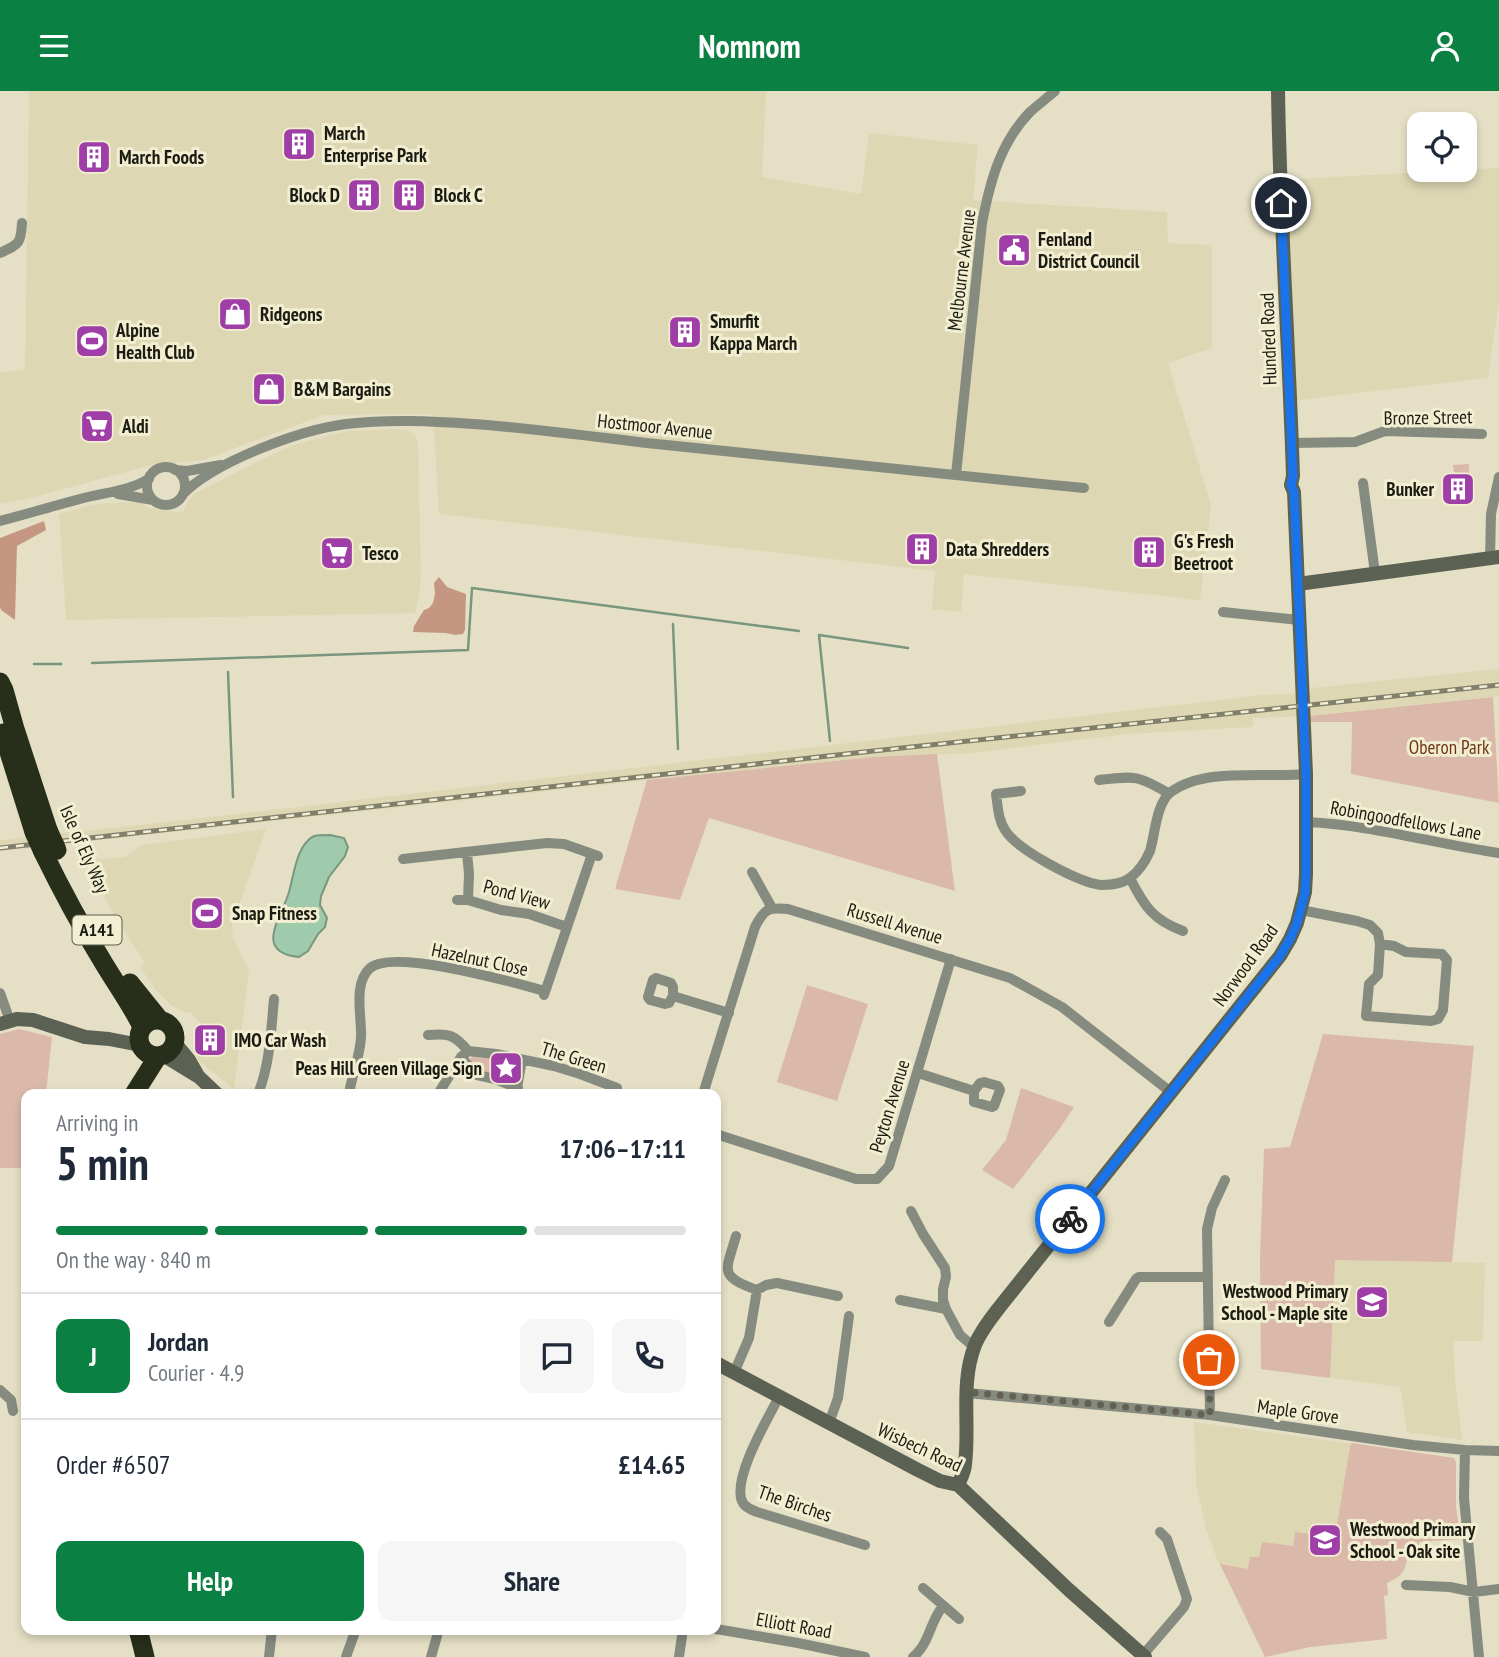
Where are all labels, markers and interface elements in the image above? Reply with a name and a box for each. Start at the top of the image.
text: Nomnom [698,25,801,67]
icon: menu [35,27,73,65]
icon: person [1426,27,1464,65]
map controls [1407,112,1477,182]
button: locate [1407,112,1477,182]
place label: March Enterprise Park [324,121,427,167]
building icon: March Enterprise Park [280,125,318,163]
building icon: March Foods [75,138,113,176]
place label: March Foods [119,145,204,169]
pin [1251,173,1311,233]
building icon: Block D [345,176,383,214]
building icon: Block C [390,176,428,214]
place label: Block D [290,183,340,207]
place label: Block C [434,183,483,207]
icon: home [1262,184,1300,222]
street label: Melbourne Avenue [942,208,980,332]
place label: Fenland District Council [1038,227,1140,273]
public building icon: Fenland District Council [995,231,1033,269]
street label: Hundred Road [1254,292,1282,386]
shop icon: Ridgeons [216,295,254,333]
place label: Ridgeons [260,302,323,326]
place label: Smurfit Kappa March [710,309,797,355]
building icon: Smurfit Kappa March [666,313,704,351]
place label: Alpine Health Club [115,318,195,364]
sports icon: Alpine Health Club [73,322,111,360]
shop icon: B&M Bargains [250,370,288,408]
place label: B&M Bargains [294,377,391,401]
street label: Bronze Street [1384,404,1473,430]
supermarket icon: Aldi [78,407,116,445]
street label: Hostmoor Avenue [596,408,714,444]
place label: Aldi [121,414,149,438]
building icon: Bunker [1439,470,1477,508]
place label: Bunker [1386,477,1434,501]
place label: G's Fresh Beetroot [1174,529,1234,575]
building icon: Data Shredders [903,530,941,568]
building icon: G's Fresh Beetroot [1130,533,1168,571]
supermarket icon: Tesco [318,534,356,572]
place label: Data Shredders [946,537,1049,561]
place label: Tesco [362,541,399,565]
park label: Oberon Park [1409,735,1490,759]
street label: Robingoodfellows Lane [1329,795,1483,845]
street label: Isle of Ely Way [55,801,115,898]
street label: Pond View [481,874,554,915]
sports icon: Snap Fitness [188,894,226,932]
street label: Russell Avenue [844,897,946,949]
place label: Snap Fitness [232,901,317,925]
road number: A141 [72,915,122,945]
street label: Norwood Road [1207,919,1283,1011]
street label: Hazelnut Close [430,937,531,981]
building icon: IMO Car Wash [191,1021,229,1059]
place label: IMO Car Wash [234,1028,326,1052]
street label: The Green [538,1036,610,1078]
place icon: Peas Hill Green Village Sign [487,1049,525,1087]
place label: Peas Hill Green Village Sign [295,1056,482,1080]
street label: Peyton Avenue [864,1057,915,1155]
text: Arriving in [56,1108,138,1137]
text: 17:06–17:11 [559,1132,686,1165]
text: 5 min [56,1133,149,1193]
courier [1035,1184,1105,1254]
icon: bike [1051,1200,1089,1238]
text: On the way · 840 m [56,1245,211,1274]
place label: Westwood Primary School - Maple site [1221,1279,1348,1325]
school or university icon: Westwood Primary School - Maple site [1353,1283,1391,1321]
button: chat [520,1319,594,1393]
button: phone [612,1319,686,1393]
text: Jordan [148,1325,209,1358]
pin [1179,1330,1239,1390]
text: J [89,1340,97,1373]
icon: bag [1190,1341,1228,1379]
text: Courier · 4.9 [148,1358,244,1387]
street label: Maple Grove [1256,1393,1340,1429]
street label: Wisbech Road [874,1417,966,1477]
text: Order #6507 [56,1448,171,1481]
text: £14.65 [618,1448,686,1481]
street label: The Birches [755,1479,835,1527]
place label: Westwood Primary School - Oak site [1349,1517,1476,1563]
school or university icon: Westwood Primary School - Oak site [1306,1521,1344,1559]
button: Help [56,1541,364,1621]
button: Share [378,1541,686,1621]
street label: Elliott Road [754,1607,834,1643]

